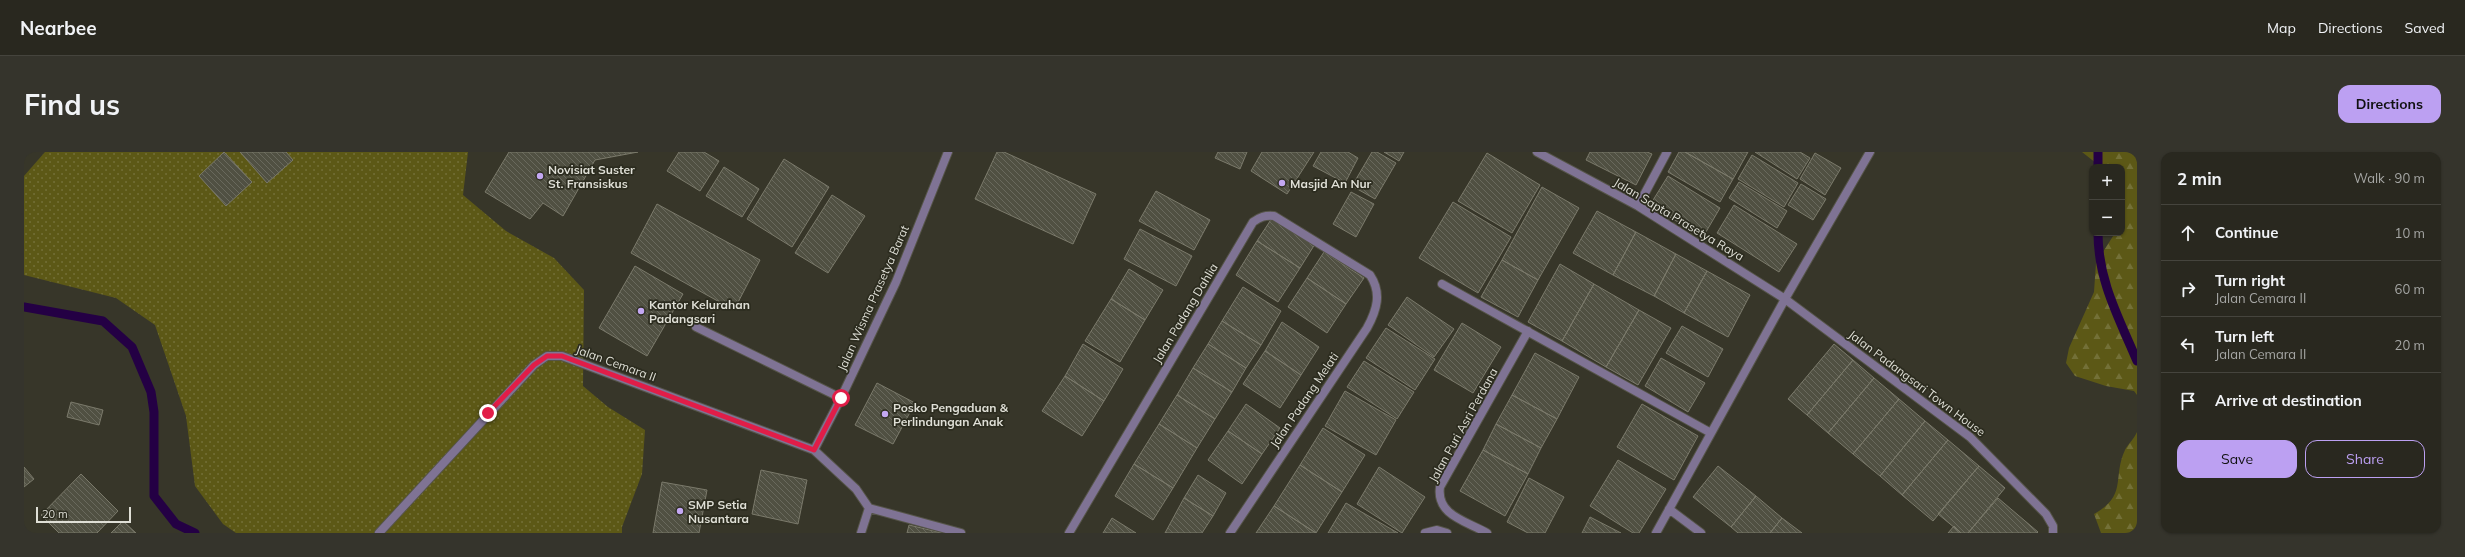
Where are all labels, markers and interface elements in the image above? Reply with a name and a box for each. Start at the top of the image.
text: Nearbee [20,16,97,40]
text: Map [2267,19,2296,37]
text: Directions [2318,19,2383,37]
text: Saved [2405,19,2445,37]
button: Directions [2338,85,2441,123]
text: Find us [24,87,120,122]
place label: Novisiat Suster St. Fransiskus [548,162,635,191]
map controls [2089,164,2125,236]
button: + [2089,164,2125,200]
text: 2 min [2177,168,2222,189]
text: Walk · 90 m [2354,170,2425,186]
marker: Novisiat Suster St. Fransiskus [535,171,545,181]
street label: Jalan Sapta Prasetya Raya [1611,174,1747,264]
place label: Masjid An Nur [1290,176,1372,191]
marker: Masjid An Nur [1277,178,1287,188]
button: − [2089,200,2125,236]
icon: ahead [2177,222,2199,244]
street label: Jalan Wisma Prasetya Barat [834,223,912,373]
text: Continue [2215,223,2278,242]
text: 10 m [2395,225,2425,241]
street label: Jalan Padang Dahlia [1149,260,1221,366]
text: Turn right [2215,271,2285,290]
icon: right [2177,278,2199,300]
text: 60 m [2395,281,2425,297]
text: Jalan Cemara II [2215,290,2306,306]
place label: Kantor Kelurahan Padangsari [649,297,750,326]
marker: Kantor Kelurahan Padangsari [636,306,646,316]
street label: Jalan Padangsari Town House [1846,327,1988,439]
text: Turn left [2215,327,2274,346]
icon: left [2177,334,2199,356]
text: 20 m [2395,337,2425,353]
street label: Jalan Cemara II [574,342,658,384]
text: Jalan Cemara II [2215,346,2306,362]
street label: Jalan Padang Melati [1267,349,1342,451]
street label: Jalan Puri Asri Perdana [1425,365,1501,485]
route start [832,389,850,407]
icon: arrive [2177,390,2199,412]
text: Arrive at destination [2215,391,2362,410]
place label: Posko Pengaduan & Perlindungan Anak [893,400,1009,429]
route end [479,404,497,422]
marker: Posko Pengaduan & Perlindungan Anak [880,409,890,419]
button: Save [2177,440,2297,478]
button: Share [2305,440,2425,478]
place label: SMP Setia Nusantara [688,497,749,526]
scale bar [36,505,131,524]
marker: SMP Setia Nusantara [675,506,685,516]
text: 20 m [42,507,68,521]

